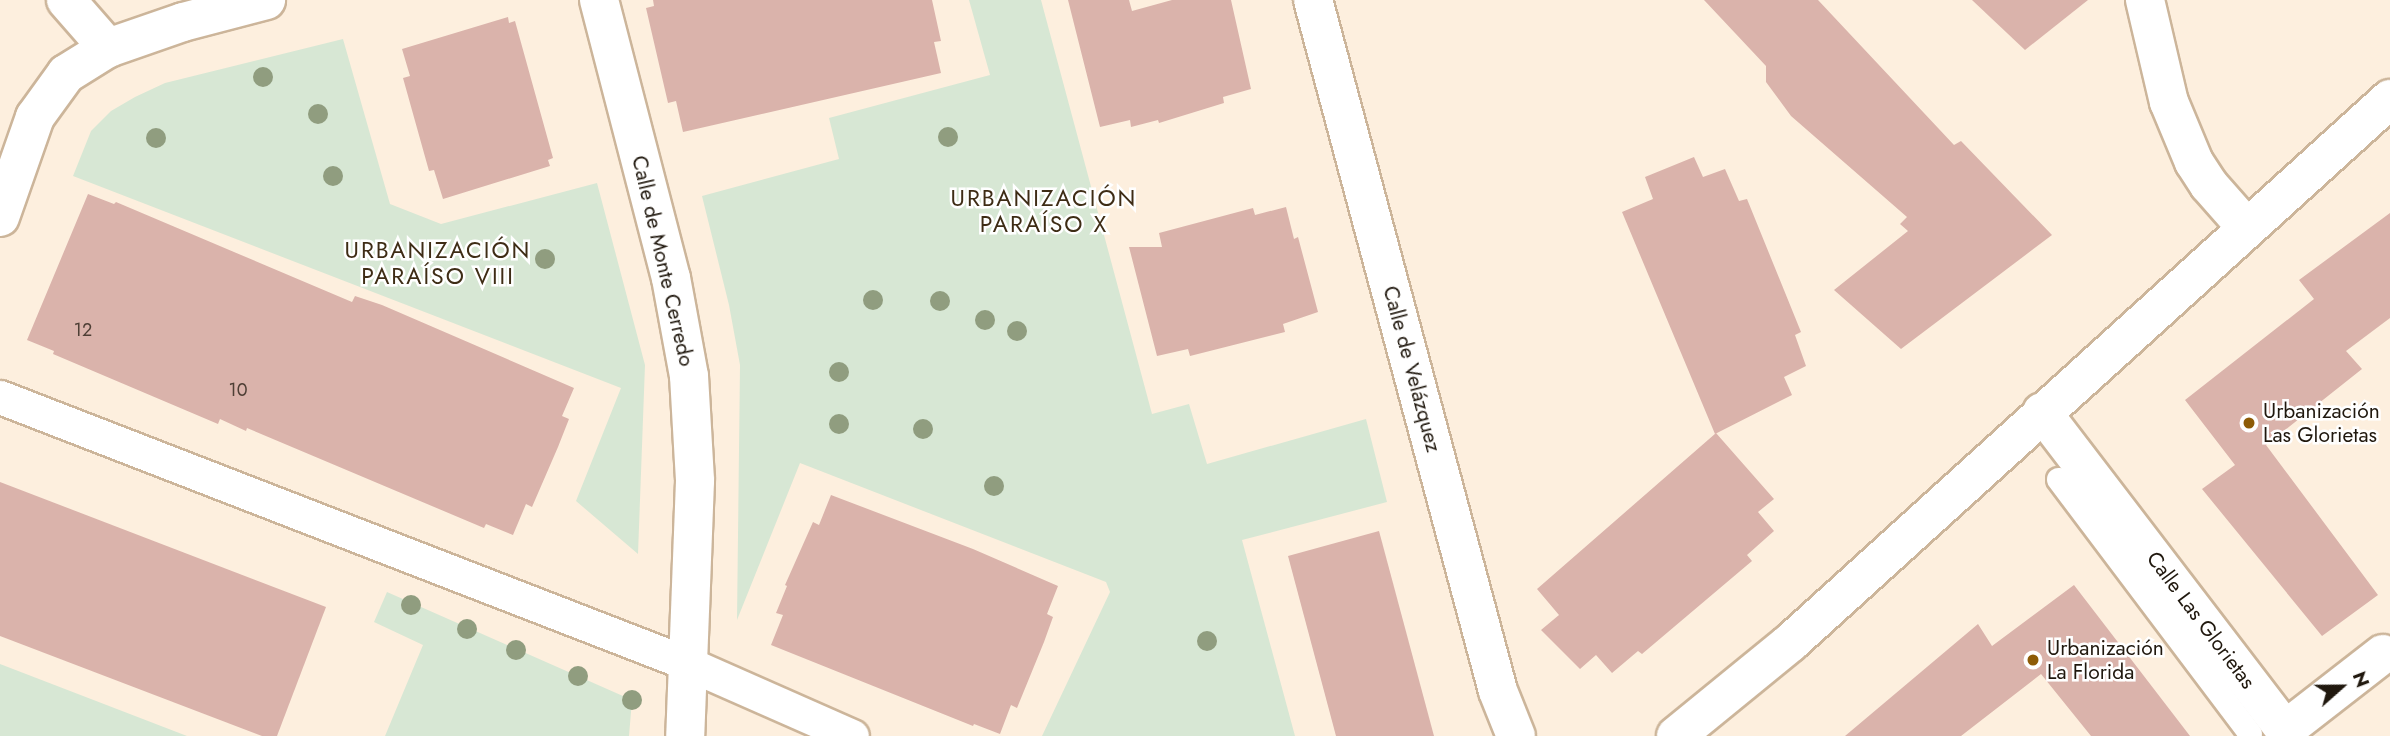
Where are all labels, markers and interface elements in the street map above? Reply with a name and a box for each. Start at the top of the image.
street label: Calle de Monte Cerredo [626,153,700,369]
district label: URBANIZACIÓN PARAÍSO X [952,184,1136,238]
district label: URBANIZACIÓN PARAÍSO VIII [346,236,530,290]
street label: Calle de Velázquez [1378,283,1446,455]
house number: 12 [74,319,92,341]
house number: 10 [229,379,247,401]
place label: Urbanización Las Glorietas [2263,398,2380,448]
marker: Urbanización Las Glorietas [2241,415,2257,431]
street label: Calle Las Glorietas [2141,546,2261,694]
place label: Urbanización La Florida [2047,635,2164,685]
marker: Urbanización La Florida [2025,652,2041,668]
north arrow [2306,652,2376,722]
text: N [2346,667,2376,691]

